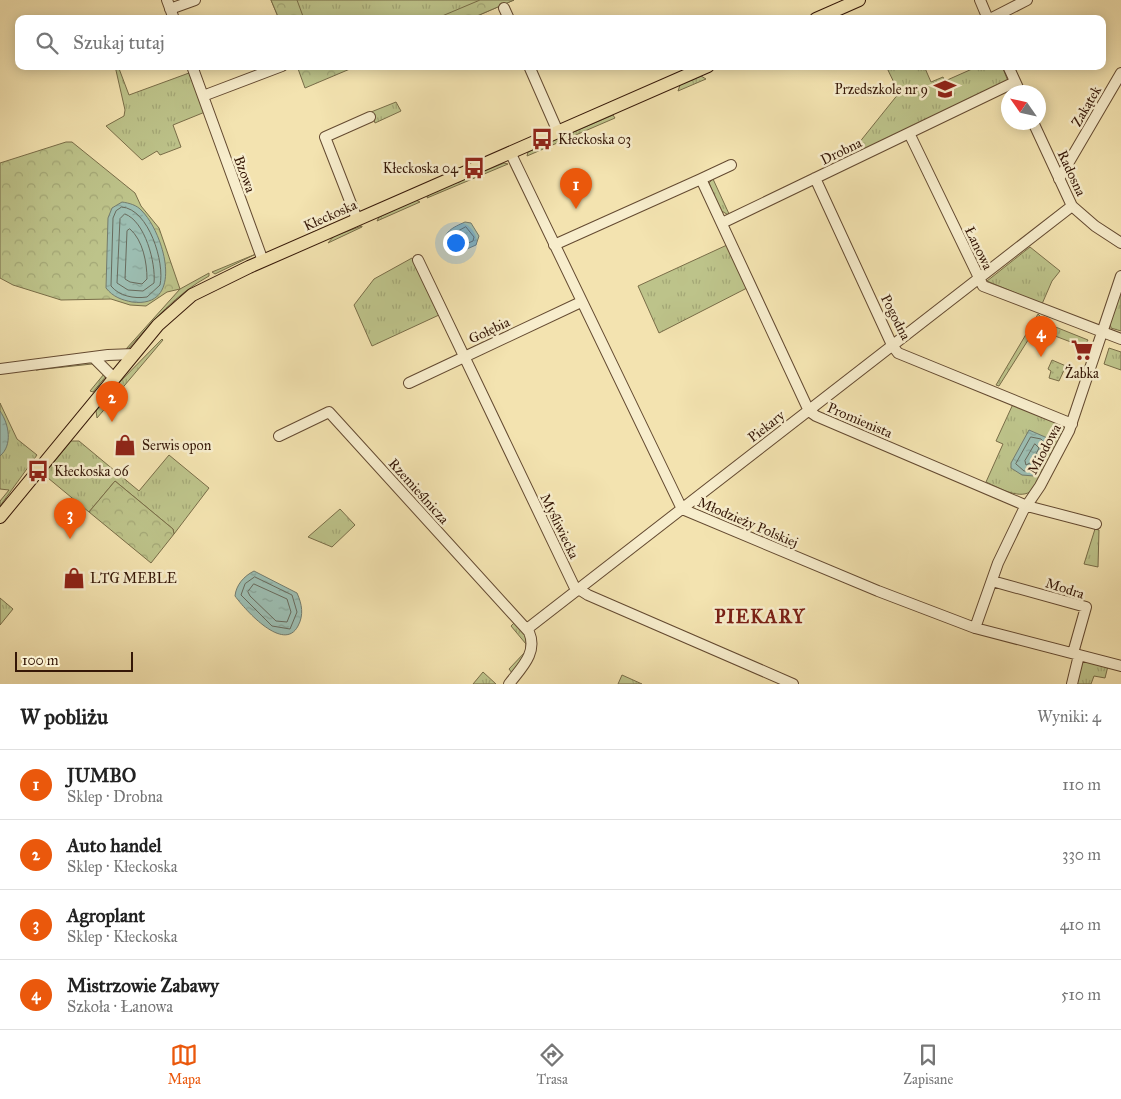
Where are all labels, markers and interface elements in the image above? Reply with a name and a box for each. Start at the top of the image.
search box [15,15,1106,70]
icon: search [33,29,61,57]
text: Szukaj tutaj [73,31,165,54]
school or university icon: Przedszkole nr 9 [932,76,958,102]
place label: Przedszkole nr 9 [835,81,928,98]
street label: Zakątek [1068,82,1105,130]
north arrow [1001,85,1046,130]
bus stop icon: Kłeckoska 03 [529,126,555,152]
place label: Kłeckoska 03 [558,131,631,148]
street label: Drobna [818,134,865,169]
street label: Radosna [1054,148,1090,199]
street label: Bzowa [230,153,259,195]
bus stop icon: Kłeckoska 04 [461,155,487,181]
place label: Kłeckoska 04 [383,160,459,177]
pin: 1 [560,168,592,209]
street label: Kłeckoska [301,196,360,235]
street label: Łanowa [961,224,996,273]
your location [443,230,469,256]
street label: Pogodna [877,292,914,343]
street label: Gołębia [466,314,513,347]
pin: 4 [1025,316,1057,357]
supermarket icon: Żabka [1069,337,1095,363]
place label: Żabka [1065,364,1099,382]
pin: 2 [96,381,128,422]
street label: Promienista [825,399,895,442]
street label: Piekary [745,407,788,446]
street label: Miodowa [1024,421,1065,477]
shop icon: Serwis opon [112,432,138,458]
place label: Serwis opon [142,437,212,454]
street label: Rzemieślnicza [385,455,452,528]
bus stop icon: Kłeckoska 06 [25,458,51,484]
place label: Kłeckoska 06 [54,463,130,480]
street label: Myśliwiecka [536,491,583,562]
street label: Młodzieży Polskiej [695,494,801,551]
pin: 3 [54,498,86,539]
shop icon: LTG MEBLE [61,565,87,591]
place label: LTG MEBLE [90,570,177,587]
street label: Modra [1043,574,1086,603]
district label: PIEKARY [715,605,805,628]
scale bar [15,649,132,672]
text: 100 m [22,652,59,669]
text: W pobliżu [20,704,108,730]
text: Wyniki: 4 [1037,707,1101,726]
text: JUMBO [67,764,136,787]
text: 1 [33,775,39,794]
text: 110 m [1062,775,1101,794]
text: Sklep · Drobna [67,787,163,806]
text: Auto handel [67,834,162,857]
text: 2 [32,845,40,864]
text: 330 m [1062,845,1101,864]
text: Sklep · Kłeckoska [67,857,177,876]
text: Agroplant [67,904,145,927]
text: 3 [33,915,39,934]
text: 410 m [1060,915,1101,934]
text: Sklep · Kłeckoska [67,927,177,946]
text: Mistrzowie Zabawy [67,974,219,997]
text: 4 [32,985,40,1004]
text: 510 m [1061,985,1101,1004]
text: Szkoła · Łanowa [67,997,173,1016]
tab: Mapa [168,1041,201,1088]
tab: Trasa [536,1041,568,1088]
tab: Zapisane [903,1041,953,1088]

